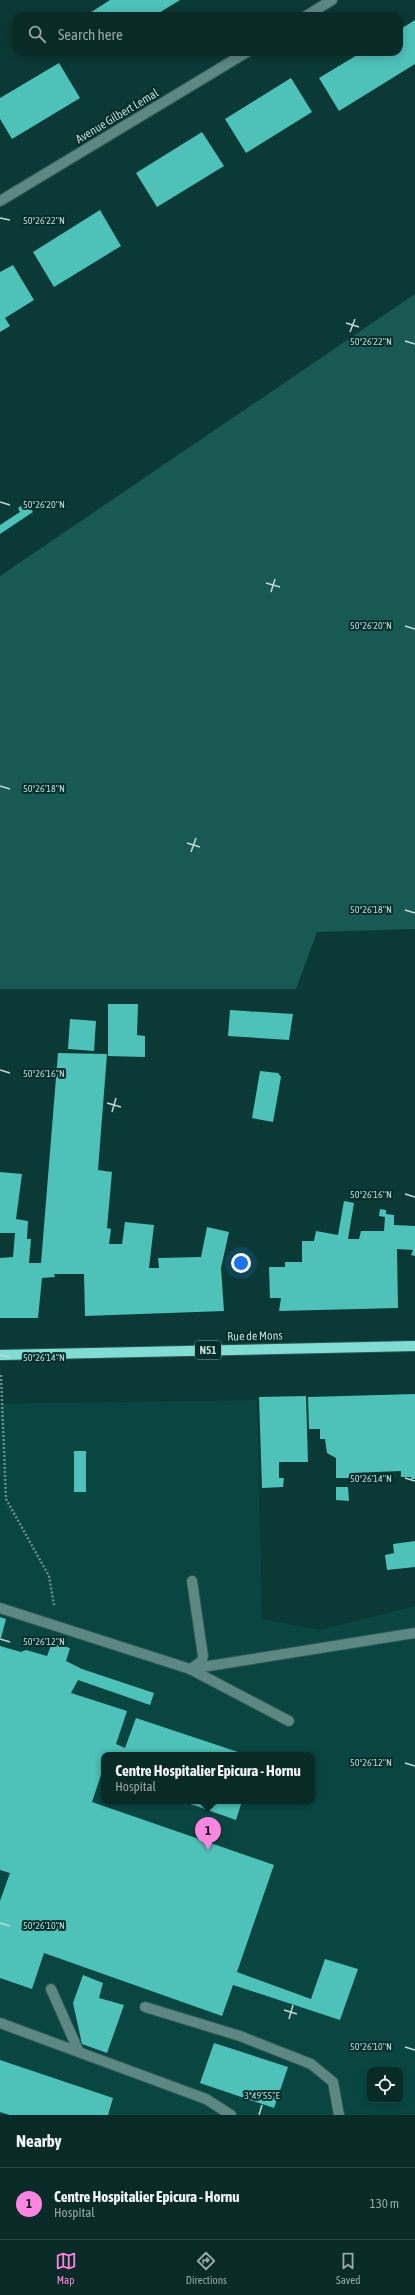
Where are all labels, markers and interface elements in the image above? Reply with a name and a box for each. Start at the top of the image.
search box [12,12,403,56]
icon: search [26,23,48,45]
text: Search here [58,26,123,43]
street label: Avenue Gilbert Lemal [73,85,162,146]
text: 50°26'22"N [23,215,65,226]
text: 50°26'22"N [350,336,392,347]
text: 50°26'20"N [23,499,65,510]
text: 50°26'20"N [350,620,392,631]
text: 50°26'18"N [23,783,65,794]
text: 50°26'18"N [350,904,392,915]
text: 50°26'16"N [23,1068,65,1079]
text: 50°26'16"N [350,1189,392,1200]
your location [231,1253,251,1273]
street label: Rue de Mons [227,1329,283,1343]
road number: N51 [195,1341,221,1359]
text: 50°26'14"N [23,1352,65,1363]
text: 50°26'14"N [350,1473,392,1484]
text: 50°26'12"N [23,1636,65,1647]
popup [101,1752,315,1804]
text: 50°26'12"N [350,1757,392,1768]
text: Centre Hospitalier Epicura - Hornu [115,1762,301,1779]
text: Hospital [115,1779,156,1794]
pin: 1 [195,1817,221,1850]
text: 50°26'10"N [23,1920,65,1931]
text: 50°26'10"N [350,2041,392,2052]
map controls [367,2067,403,2103]
button: locate [367,2067,403,2103]
text: 3°49'55"E [244,2090,280,2101]
text: Nearby [16,2131,62,2151]
text: Centre Hospitalier Epicura - Hornu [54,2188,240,2205]
text: 1 [26,2196,32,2211]
text: 130 m [370,2196,399,2211]
text: Hospital [54,2205,95,2220]
tab: Map [55,2250,77,2286]
tab: Directions [186,2250,227,2286]
tab: Saved [336,2250,360,2286]

